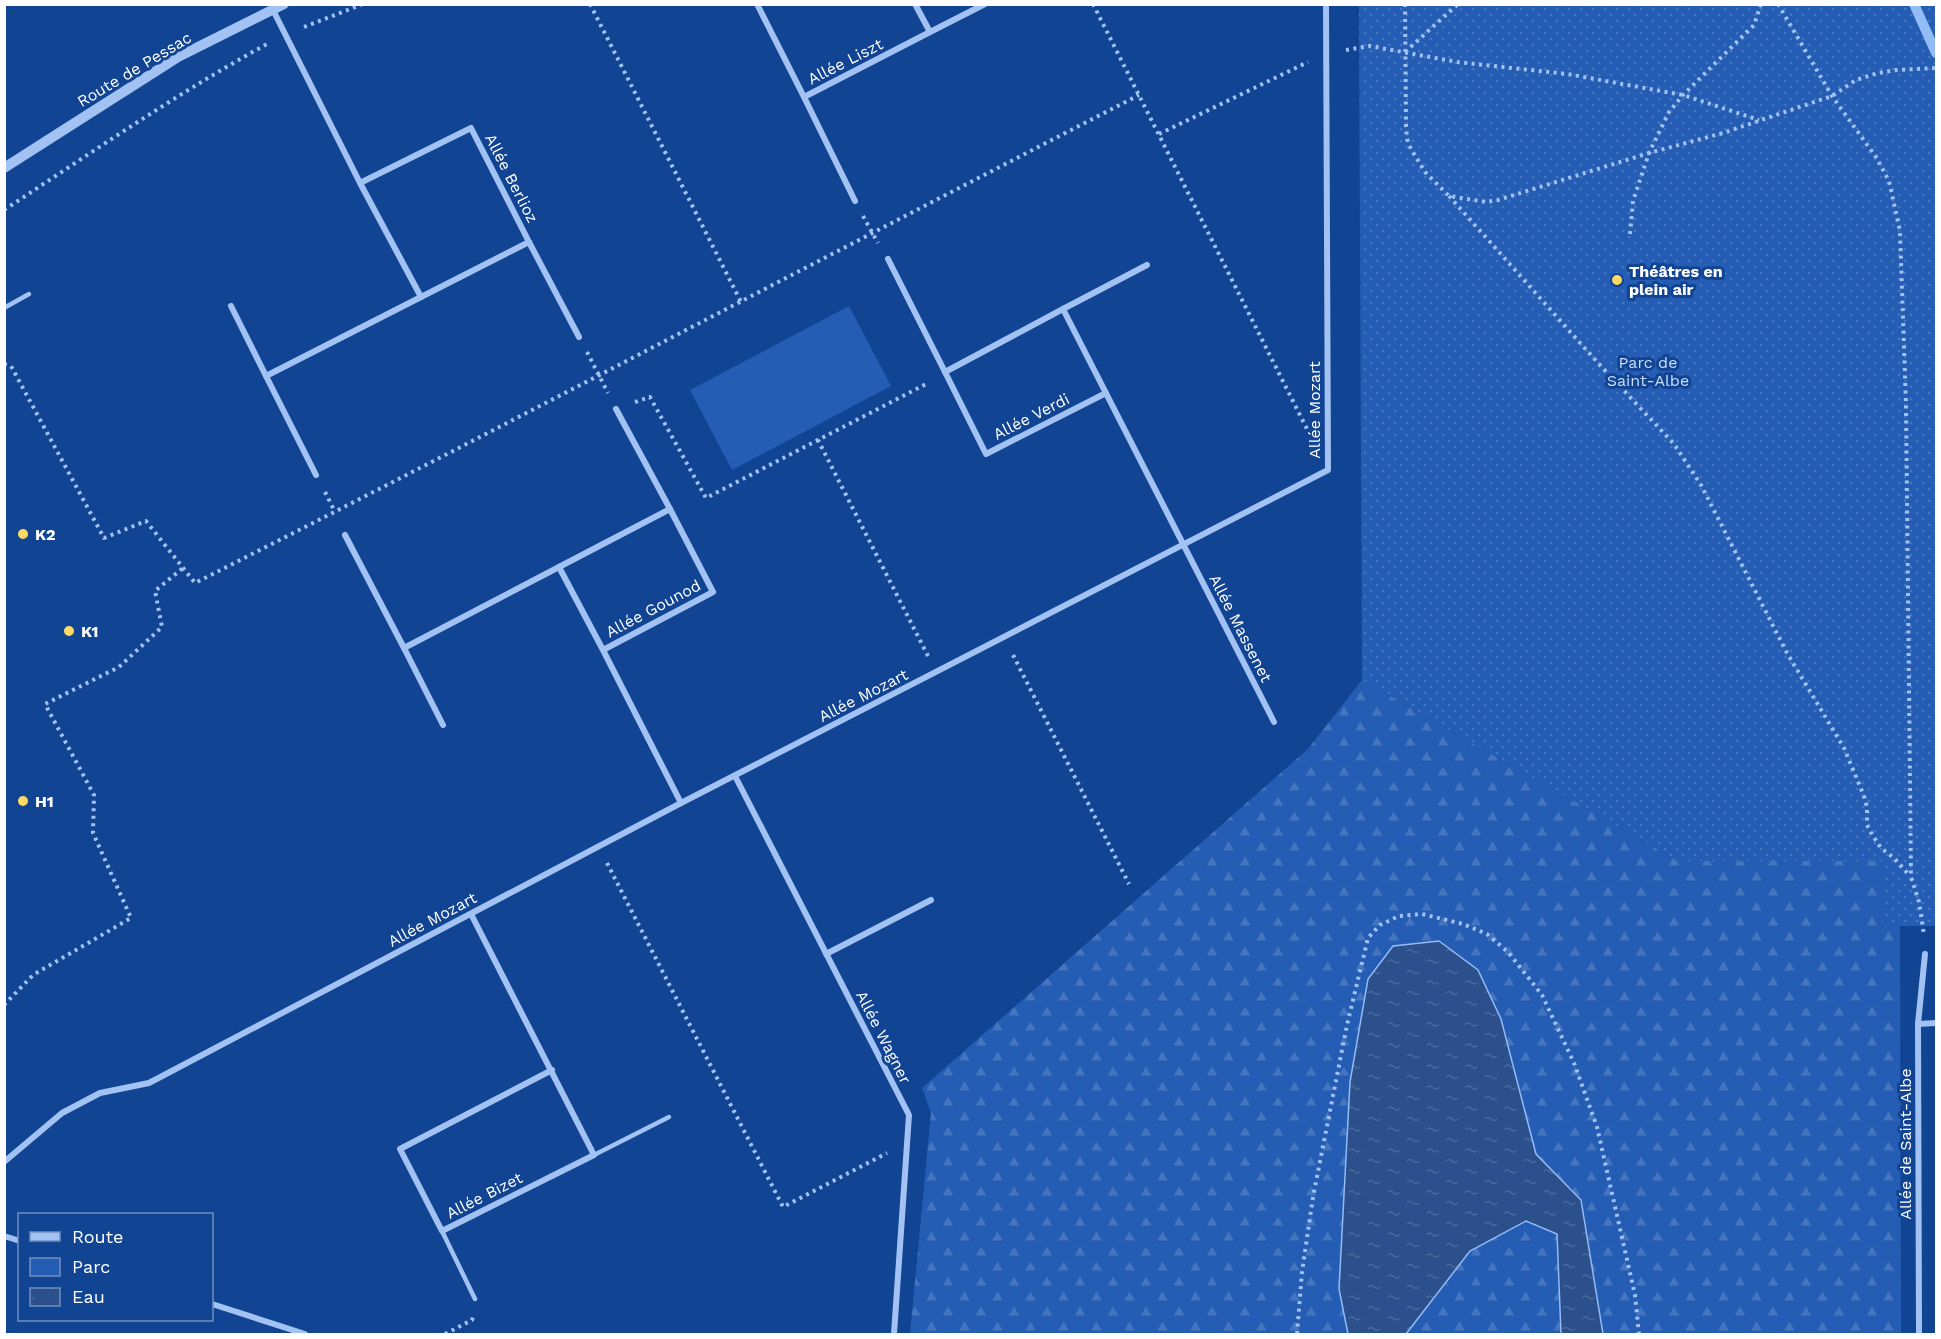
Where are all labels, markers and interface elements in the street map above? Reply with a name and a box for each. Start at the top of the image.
street label: Route de Pessac [74,28,195,111]
street label: Allée Liszt [804,34,886,88]
street label: Allée Berlioz [481,130,542,226]
place label: Théâtres en plein air [1629,262,1723,299]
marker: Théâtres en plein air [1610,273,1624,287]
park label: Parc de Saint-Albe [1607,353,1689,390]
street label: Allée Mozart [1305,361,1324,459]
street label: Allée Verdi [990,389,1073,444]
place label: K2 [35,525,56,544]
marker: K2 [16,527,30,541]
street label: Allée Massenet [1205,571,1276,686]
street label: Allée Gounod [602,575,704,641]
place label: K1 [81,622,99,641]
marker: K1 [62,624,76,638]
street label: Allée Mozart [815,665,911,726]
place label: H1 [35,792,54,811]
marker: H1 [16,794,30,808]
street label: Allée Mozart [385,888,480,951]
street label: Allée Wagner [852,988,915,1087]
street label: Allée de Saint-Albe [1896,1068,1915,1220]
street label: Allée Bizet [443,1168,526,1223]
legend [18,1213,213,1321]
text: Route [72,1226,124,1247]
text: Parc [72,1256,110,1277]
text: Eau [72,1286,105,1307]

